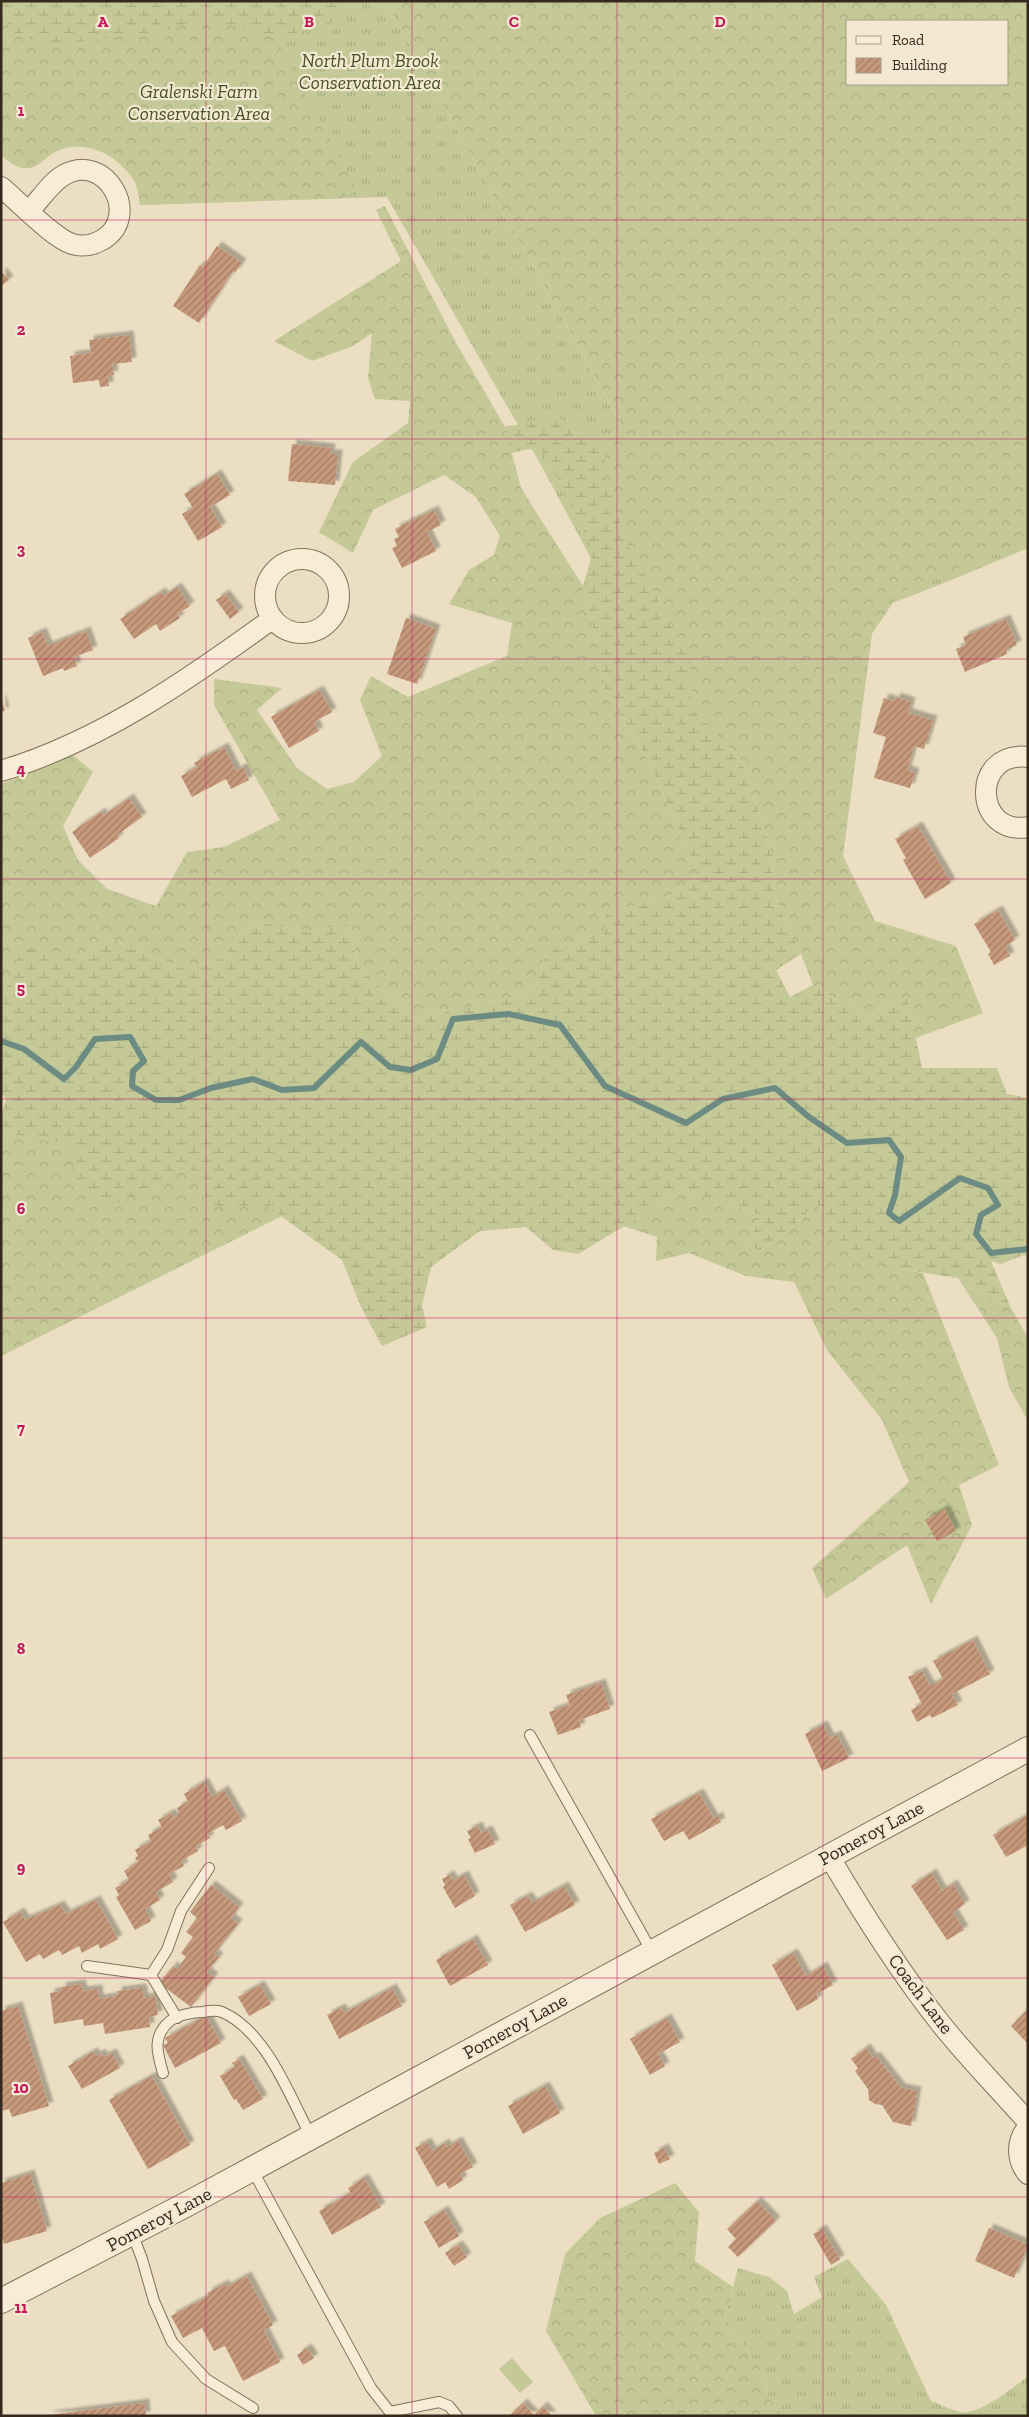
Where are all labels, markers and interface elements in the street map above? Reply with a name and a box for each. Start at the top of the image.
text: A [98,12,109,31]
text: B [304,12,314,31]
text: C [509,12,519,31]
text: D [714,12,726,31]
legend [846,20,1009,85]
text: Road [892,31,925,49]
park label: North Plum Brook Conservation Area [299,49,441,94]
text: Building [892,56,947,74]
park label: Gralenski Farm Conservation Area [128,80,270,125]
text: 1 [18,101,25,120]
text: 2 [17,320,26,339]
text: 3 [17,540,26,559]
text: 4 [16,760,26,779]
text: 5 [17,979,25,998]
text: 6 [17,1199,26,1218]
text: 7 [17,1419,25,1438]
text: 8 [17,1639,26,1658]
street label: Pomeroy Lane [814,1796,928,1870]
text: 9 [17,1858,26,1877]
street label: Coach Lane [884,1950,959,2039]
street label: Pomeroy Lane [459,1988,571,2064]
text: 10 [13,2078,29,2097]
street label: Pomeroy Lane [102,2182,216,2256]
text: 11 [15,2298,28,2317]

